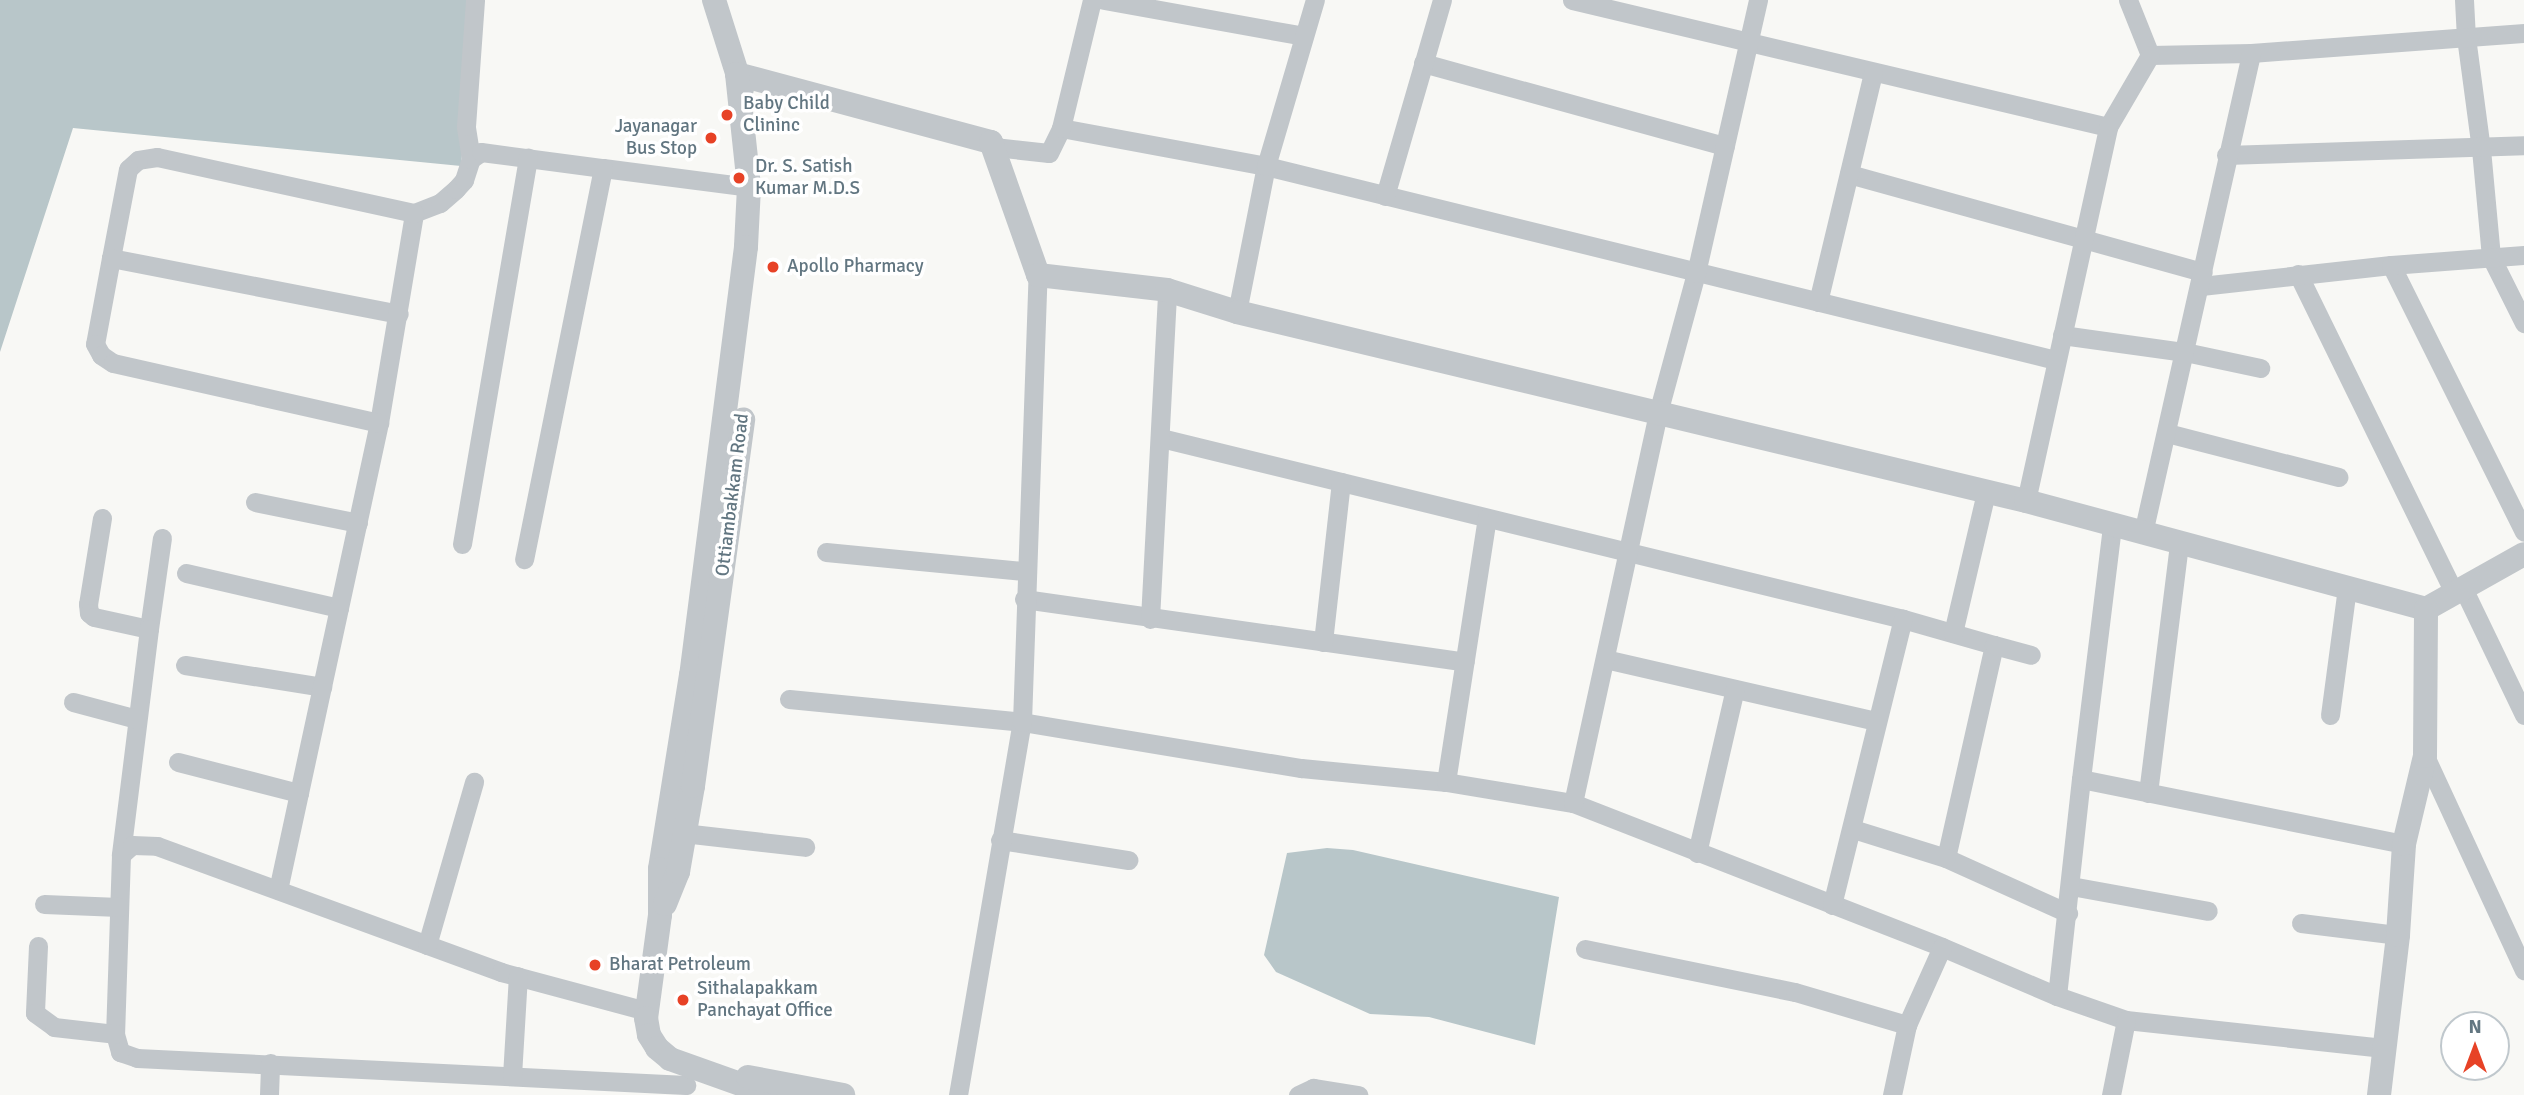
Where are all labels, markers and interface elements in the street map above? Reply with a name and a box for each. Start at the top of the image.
place label: Baby Child Clininc [743,93,830,137]
marker: Baby Child Clininc [717,105,737,125]
place label: Jayanagar Bus Stop [615,116,697,160]
marker: Jayanagar Bus Stop [703,130,719,146]
place label: Dr. S. Satish Kumar M.D.S [755,156,860,200]
marker: Dr. S. Satish Kumar M.D.S [729,168,749,188]
place label: Apollo Pharmacy [787,256,924,278]
marker: Apollo Pharmacy [765,259,781,275]
street label: Ottiambakkam Road [712,412,754,578]
place label: Bharat Petroleum [609,954,751,976]
marker: Bharat Petroleum [587,957,603,973]
place label: Sithalapakkam Panchayat Office [697,978,833,1022]
marker: Sithalapakkam Panchayat Office [675,992,691,1008]
north arrow [2440,1011,2510,1081]
text: N [2468,1015,2482,1039]

